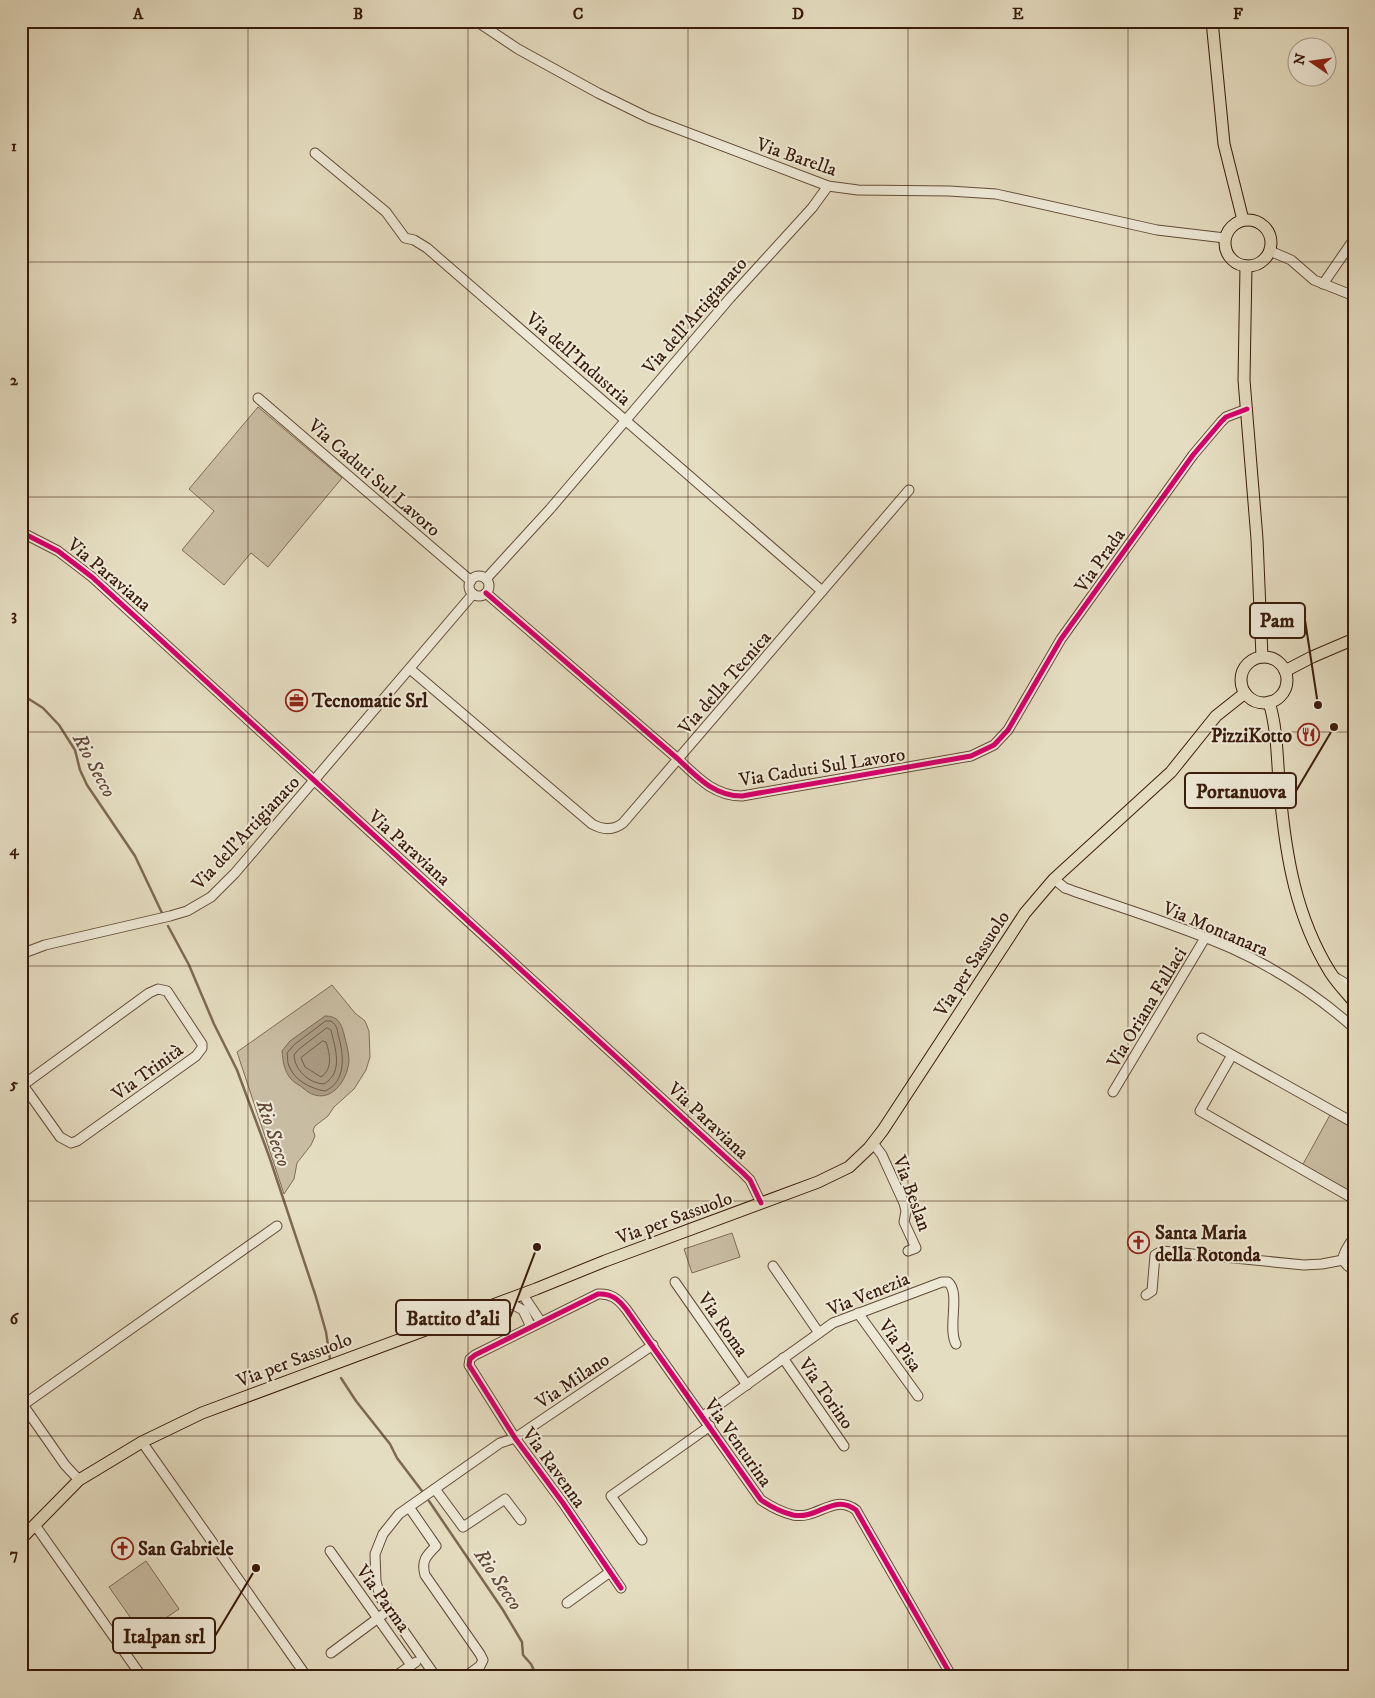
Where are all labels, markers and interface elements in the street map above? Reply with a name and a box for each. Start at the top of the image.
text: A [132,4,144,24]
text: B [353,4,363,24]
text: C [573,4,583,24]
text: D [792,4,804,24]
text: E [1012,4,1024,24]
text: F [1233,4,1243,24]
north arrow [1288,38,1338,88]
text: N [1290,51,1310,67]
street label: Via Barella [752,133,840,182]
text: 1 [11,136,17,156]
street label: Via dell'Artigianato [637,253,752,380]
street label: Via dell’Industria [520,307,635,411]
text: 2 [10,370,19,390]
street label: Via Caduti Sul Lavoro [302,414,445,542]
street label: Via Prada [1069,525,1130,598]
street label: Via Paraviana [62,533,156,617]
callout: Pam [1250,603,1305,638]
text: 3 [11,605,17,625]
text: Pam [1259,609,1295,634]
street label: Via della Tecnica [673,627,776,740]
office icon: Tecnomatic Srl [284,688,308,712]
place label: Tecnomatic Srl [311,690,428,713]
restaurant icon: PizziKotto [1296,723,1320,747]
place label: PizziKotto [1211,725,1292,748]
water label: Rio Secco [66,728,121,802]
street label: Via Caduti Sul Lavoro [737,743,907,792]
street label: Via dell'Artigianato [187,771,305,896]
callout: Portanuova [1185,773,1296,808]
text: Portanuova [1196,780,1287,805]
street label: Via Paraviana [362,805,455,891]
text: 4 [8,840,19,860]
street label: Via Montanara [1158,896,1272,962]
street label: Via per Sassuolo [929,907,1015,1022]
street label: Via Oriana Fallaci [1102,943,1192,1073]
street label: Via Trinità [107,1039,188,1106]
text: 5 [9,1074,18,1094]
street label: Via Paraviana [662,1077,753,1164]
water label: Rio Secco [249,1096,296,1170]
street label: Via Beslan [887,1152,936,1235]
street label: Via per Sassuolo [613,1187,735,1250]
place label: Santa Maria della Rotonda [1155,1222,1261,1267]
church icon: Santa Maria della Rotonda [1127,1231,1151,1255]
street label: Via Venezia [823,1267,913,1322]
street label: Via Roma [692,1288,753,1361]
callout: Battito d'ali [396,1300,510,1335]
text: Battito d'ali [406,1307,500,1332]
text: 6 [10,1309,20,1329]
street label: Via Pisa [872,1314,927,1377]
street label: Via per Sassuolo [233,1328,355,1393]
street label: Via Milano [531,1348,614,1415]
street label: Via Torino [792,1353,859,1434]
street label: Via Venturina [698,1393,777,1492]
street label: Via Ravenna [516,1422,591,1513]
church icon: San Gabriele [110,1536,134,1560]
place label: San Gabriele [138,1538,234,1561]
water label: Rio Secco [468,1543,527,1615]
text: 7 [10,1544,18,1564]
street label: Via Parma [350,1560,415,1637]
callout: Italpan srl [113,1618,215,1653]
text: Italpan srl [123,1625,206,1650]

